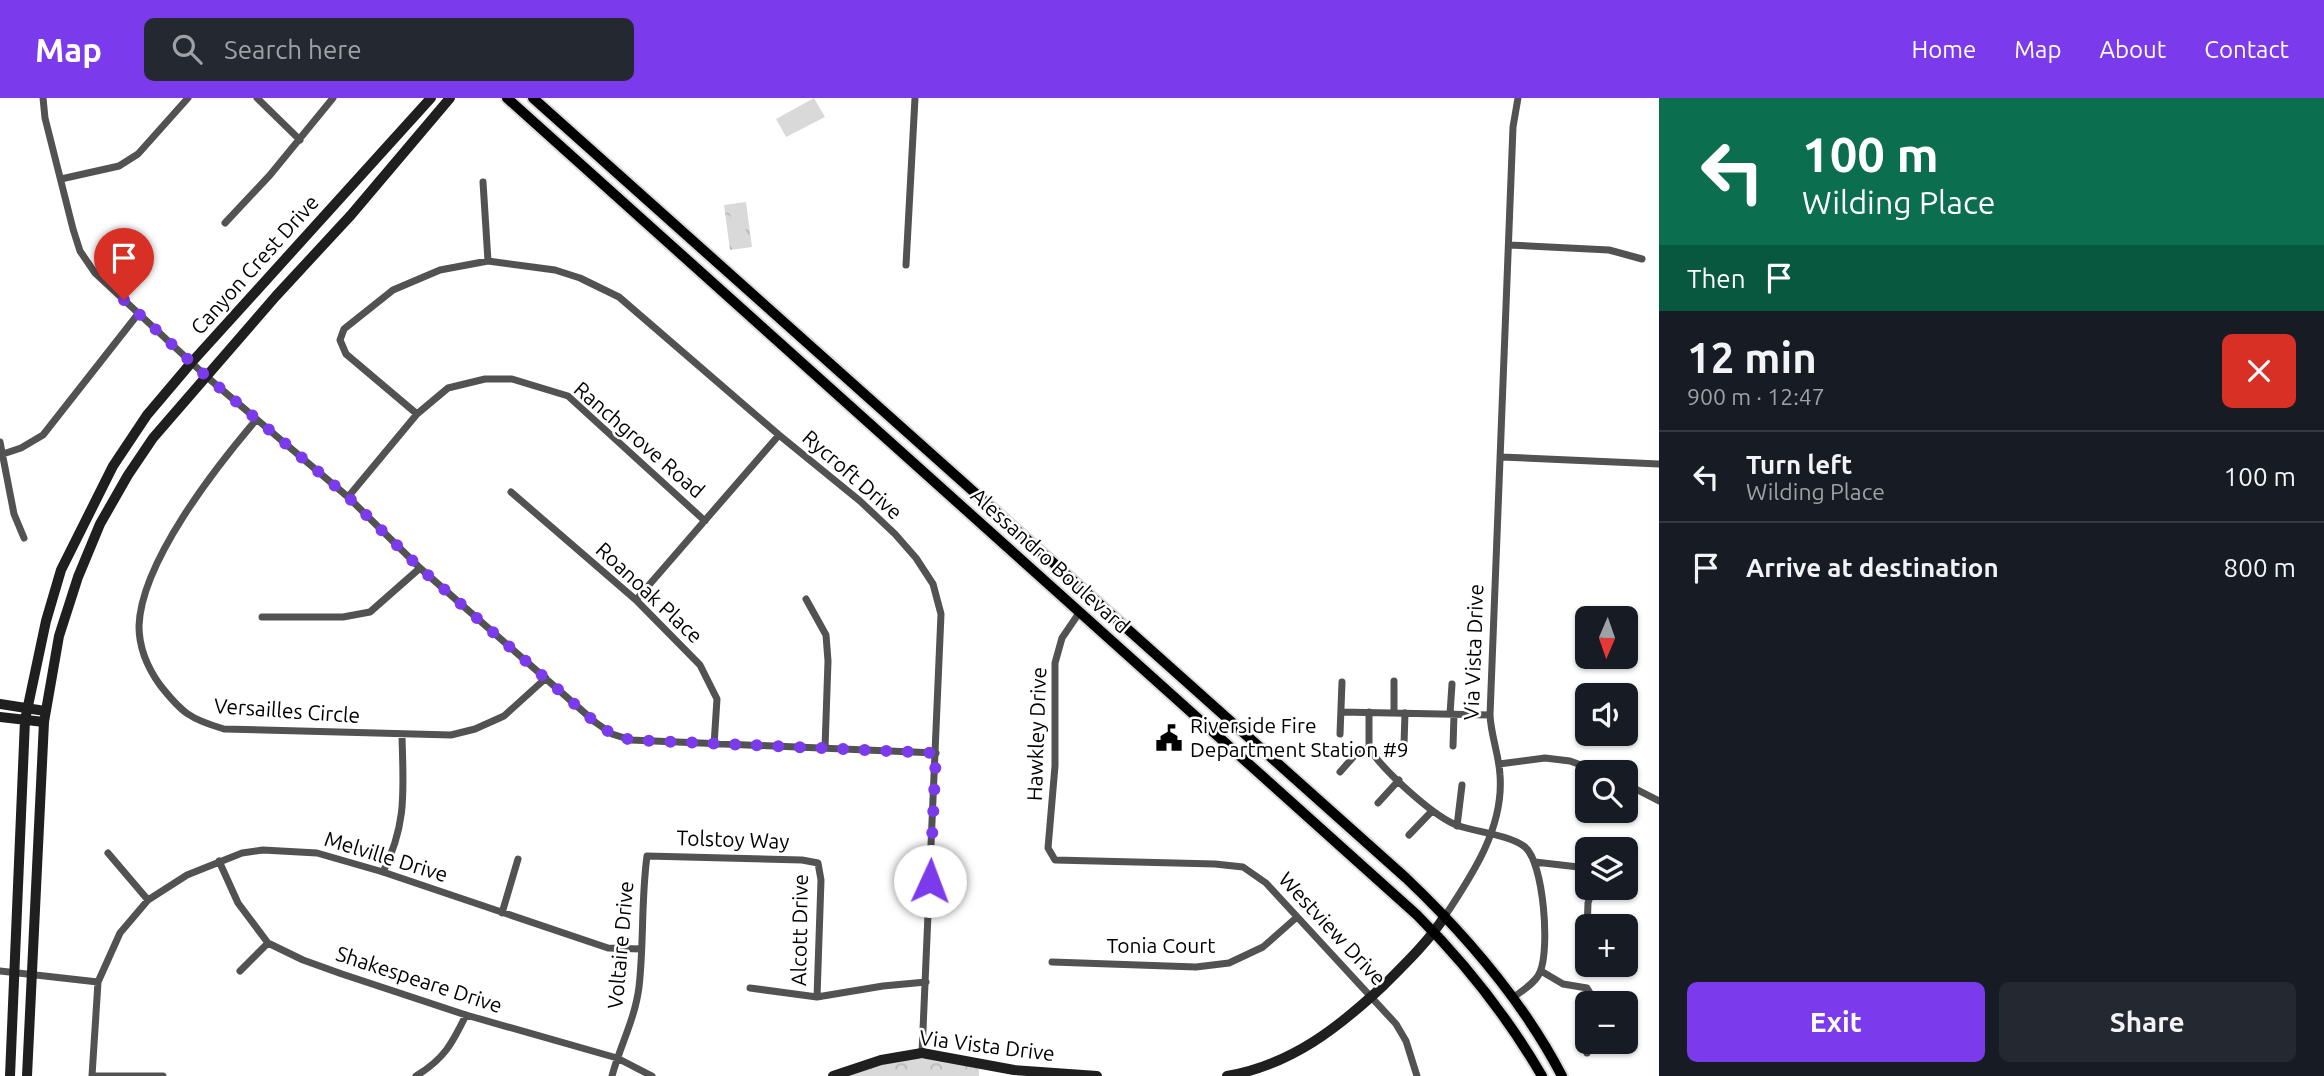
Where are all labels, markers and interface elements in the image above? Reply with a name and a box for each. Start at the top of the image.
search box [144,18,634,81]
icon: search [168,30,206,68]
text: Map [35,31,102,68]
text: Search here [224,35,362,64]
text: Home [1911,36,1976,63]
text: Map [2014,36,2061,63]
text: About [2099,36,2166,63]
text: Contact [2204,36,2289,63]
icon: left [1687,126,1778,217]
text: 100 m [1802,126,1939,181]
text: Wilding Place [1802,184,1995,220]
street label: Canyon Crest Drive [185,190,323,339]
pin [94,228,154,300]
icon: arrive [105,239,143,277]
icon: arrive [1760,259,1798,297]
text: Then [1687,264,1746,293]
text: 12 min [1687,334,1817,381]
button: close [2222,334,2296,408]
street label: Ranchgrove Road [570,376,710,502]
text: 900 m · 12:47 [1687,384,1825,409]
street label: Rycroft Drive [798,425,907,524]
text: Turn left [1746,450,1852,479]
icon: left [1687,458,1725,496]
text: 100 m [2224,462,2296,491]
text: Wilding Place [1746,479,1885,504]
street label: Alessandro Boulevard [966,483,1135,638]
street label: Roanoak Place [591,537,708,648]
icon: arrive [1687,549,1725,587]
text: Arrive at destination [1746,553,1999,582]
text: 800 m [2224,553,2296,582]
street label: Via Vista Drive [1459,583,1487,721]
north arrow [1575,606,1638,668]
map controls [1575,606,1638,1054]
street label: Hawkley Drive [1022,667,1050,801]
button: sound [1575,683,1638,746]
street label: Versailles Circle [213,693,361,727]
place label: Riverside Fire Department Station #9 [1190,713,1409,761]
public building icon: Riverside Fire Department Station #9 [1154,723,1184,753]
button: search [1575,760,1638,823]
street label: Tolstoy Way [676,825,790,853]
street label: Melville Drive [322,826,451,886]
button: layers [1575,837,1638,900]
position arrow [893,844,967,918]
street label: Westview Drive [1274,867,1391,990]
street label: Alcott Drive [786,874,812,986]
street label: Voltaire Drive [602,880,638,1010]
button: + [1575,914,1638,977]
street label: Tonia Court [1107,933,1216,957]
street label: Shakespeare Drive [333,941,505,1017]
button: Exit [1687,982,1985,1062]
button: Share [1999,982,2296,1062]
button: − [1575,991,1638,1054]
street label: Via Vista Drive [918,1025,1056,1065]

